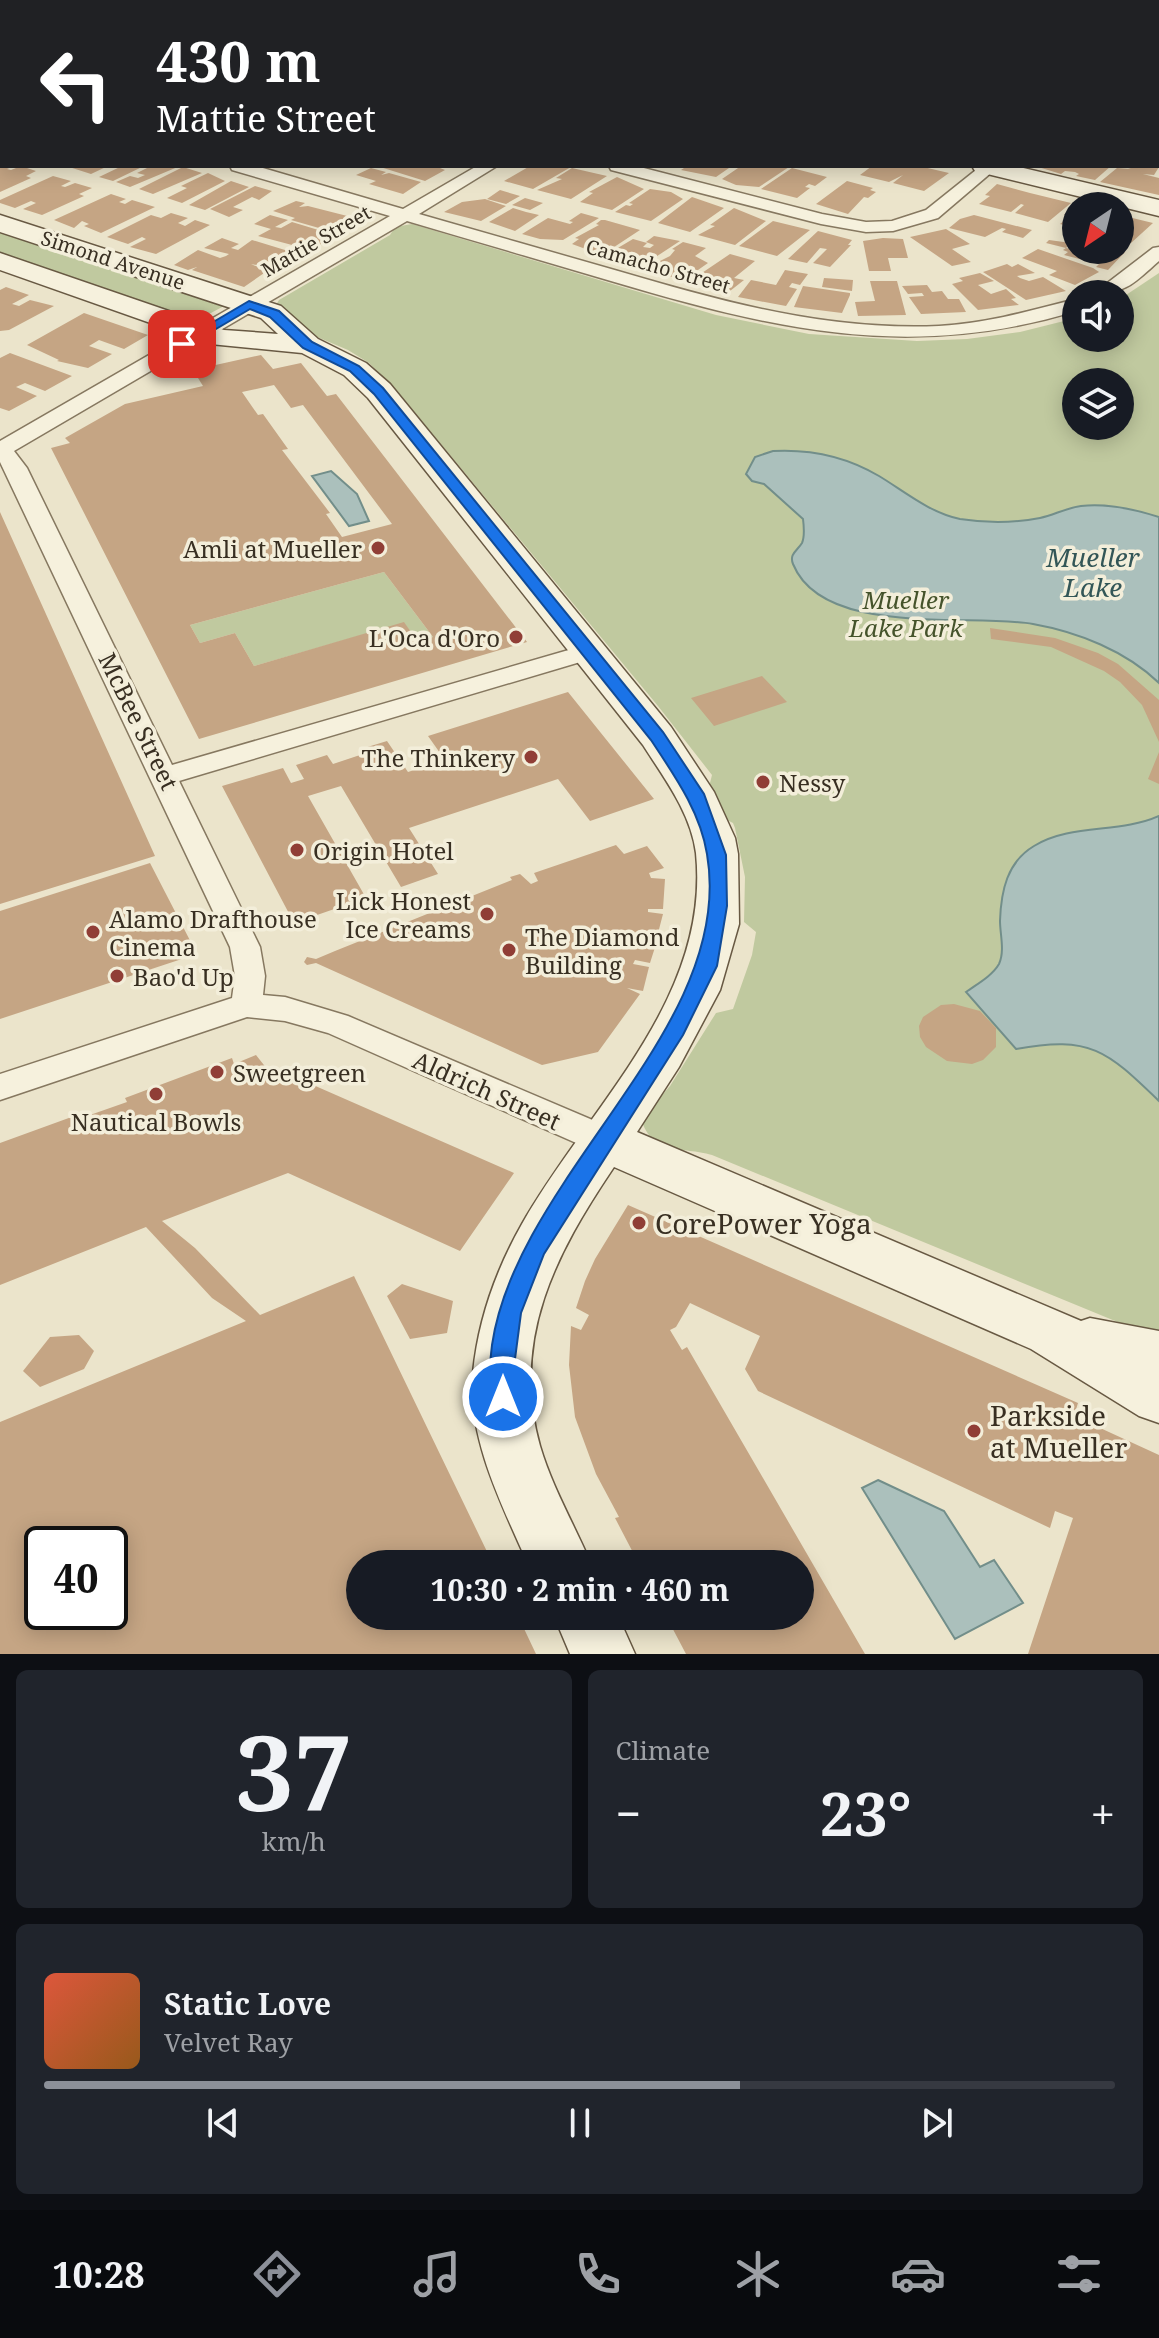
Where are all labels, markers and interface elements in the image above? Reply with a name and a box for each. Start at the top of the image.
text: 430 m [156,22,321,98]
icon: left [24,32,128,136]
text: Mattie Street [156,94,376,143]
north arrow [1062,192,1134,264]
map controls [1062,192,1134,440]
street label: Mattie Street [256,199,376,283]
street label: Simond Avenue [38,224,188,296]
street label: Camacho Street [583,233,733,299]
button: sound [1062,280,1134,352]
pin [148,310,216,378]
icon: arrive [160,322,204,366]
button: layers [1062,368,1134,440]
place label: Amli at Mueller [183,532,362,565]
marker: Amli at Mueller [369,539,387,557]
water label: Mueller Lake [1045,539,1141,605]
park label: Mueller Lake Park [848,583,964,644]
place label: L'Oca d'Oro [369,621,500,654]
marker: L'Oca d'Oro [507,628,525,646]
street label: McBee Street [92,647,186,795]
place label: The Thinkery [362,741,515,774]
marker: The Thinkery [522,748,540,766]
place label: Nessy [779,766,846,799]
marker: Nessy [754,773,772,791]
place label: Origin Hotel [313,834,454,867]
marker: Origin Hotel [288,841,306,859]
place label: Lick Honest Ice Creams [336,884,471,945]
place label: Alamo Drafthouse Cinema [109,902,317,963]
marker: Lick Honest Ice Creams [478,905,496,923]
place label: The Diamond Building [525,920,680,981]
marker: Alamo Drafthouse Cinema [84,923,102,941]
marker: The Diamond Building [500,941,518,959]
place label: Bao'd Up [133,960,234,993]
marker: Bao'd Up [108,967,126,985]
street label: Aldrich Street [408,1043,566,1137]
place label: Sweetgreen [233,1056,366,1089]
marker: Sweetgreen [208,1063,226,1081]
marker: Nautical Bowls [147,1085,165,1103]
place label: Nautical Bowls [71,1105,241,1138]
place label: CorePower Yoga [655,1204,872,1242]
marker: CorePower Yoga [630,1214,648,1232]
position arrow [461,1355,545,1439]
place label: Parkside at Mueller [990,1396,1127,1466]
marker: Parkside at Mueller [965,1422,983,1440]
speed limit sign: 40 [24,1526,128,1630]
text: 10:30 · 2 min · 460 m [431,1569,729,1610]
text: 37 [235,1700,353,1841]
text: Climate [616,1732,710,1768]
text: 23° [820,1772,912,1854]
text: − [616,1783,641,1843]
text: + [1090,1783,1115,1843]
text: km/h [262,1823,326,1859]
text: Static Love [164,1983,331,2024]
text: Velvet Ray [164,2024,293,2060]
icon: previous [201,2101,245,2145]
icon: pause [558,2101,602,2145]
icon: next [915,2101,959,2145]
icon: directions [249,2246,305,2302]
icon: music [409,2246,465,2302]
icon: phone [570,2246,626,2302]
icon: climate [730,2246,786,2302]
icon: car [890,2246,946,2302]
icon: filters [1051,2246,1107,2302]
text: 10:28 [52,2250,145,2299]

